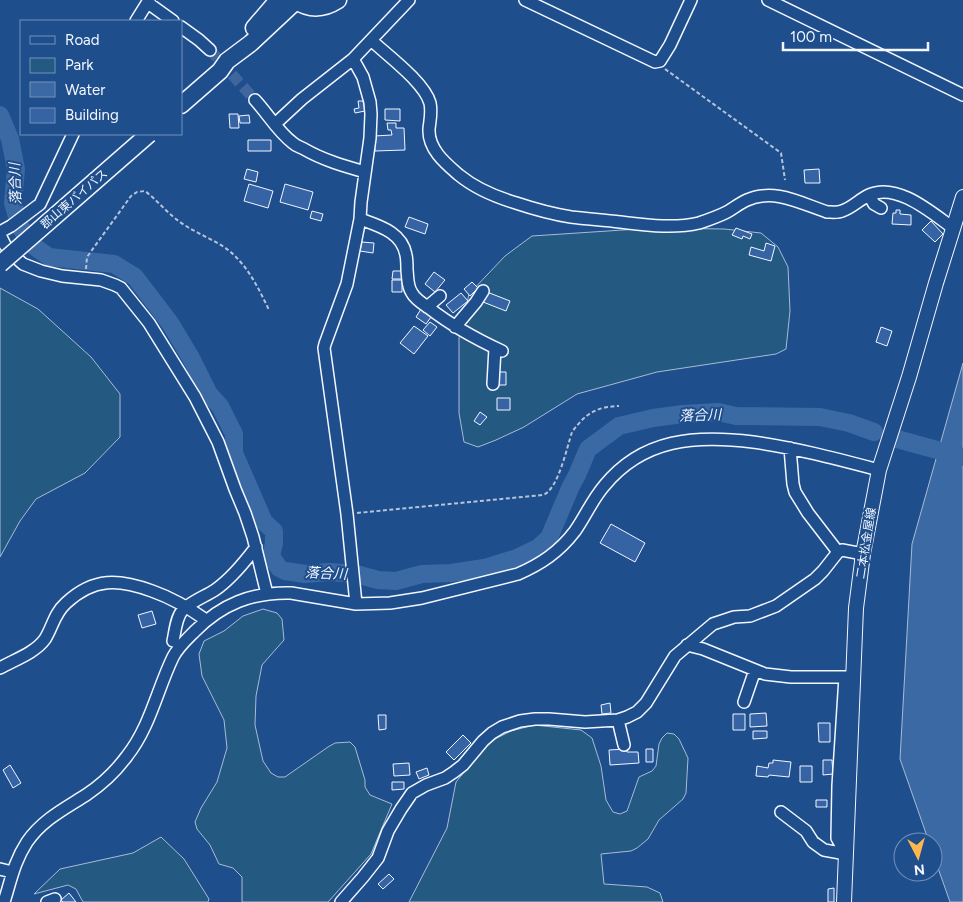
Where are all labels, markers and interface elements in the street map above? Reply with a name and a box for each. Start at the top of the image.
legend [20,20,182,135]
scale bar [783,20,928,52]
text: 100 m [790,28,832,46]
text: Road [65,31,100,49]
text: Park [65,56,94,74]
text: Water [65,81,105,99]
text: Building [65,106,119,124]
water label: 落合川 [6,161,25,205]
street label: 郡山東バイパス [38,166,110,232]
water label: 落合川 [679,406,723,425]
street label: 二本松金屋線 [853,506,879,580]
water label: 落合川 [305,564,349,583]
north arrow [893,832,943,882]
text: N [913,860,926,878]

